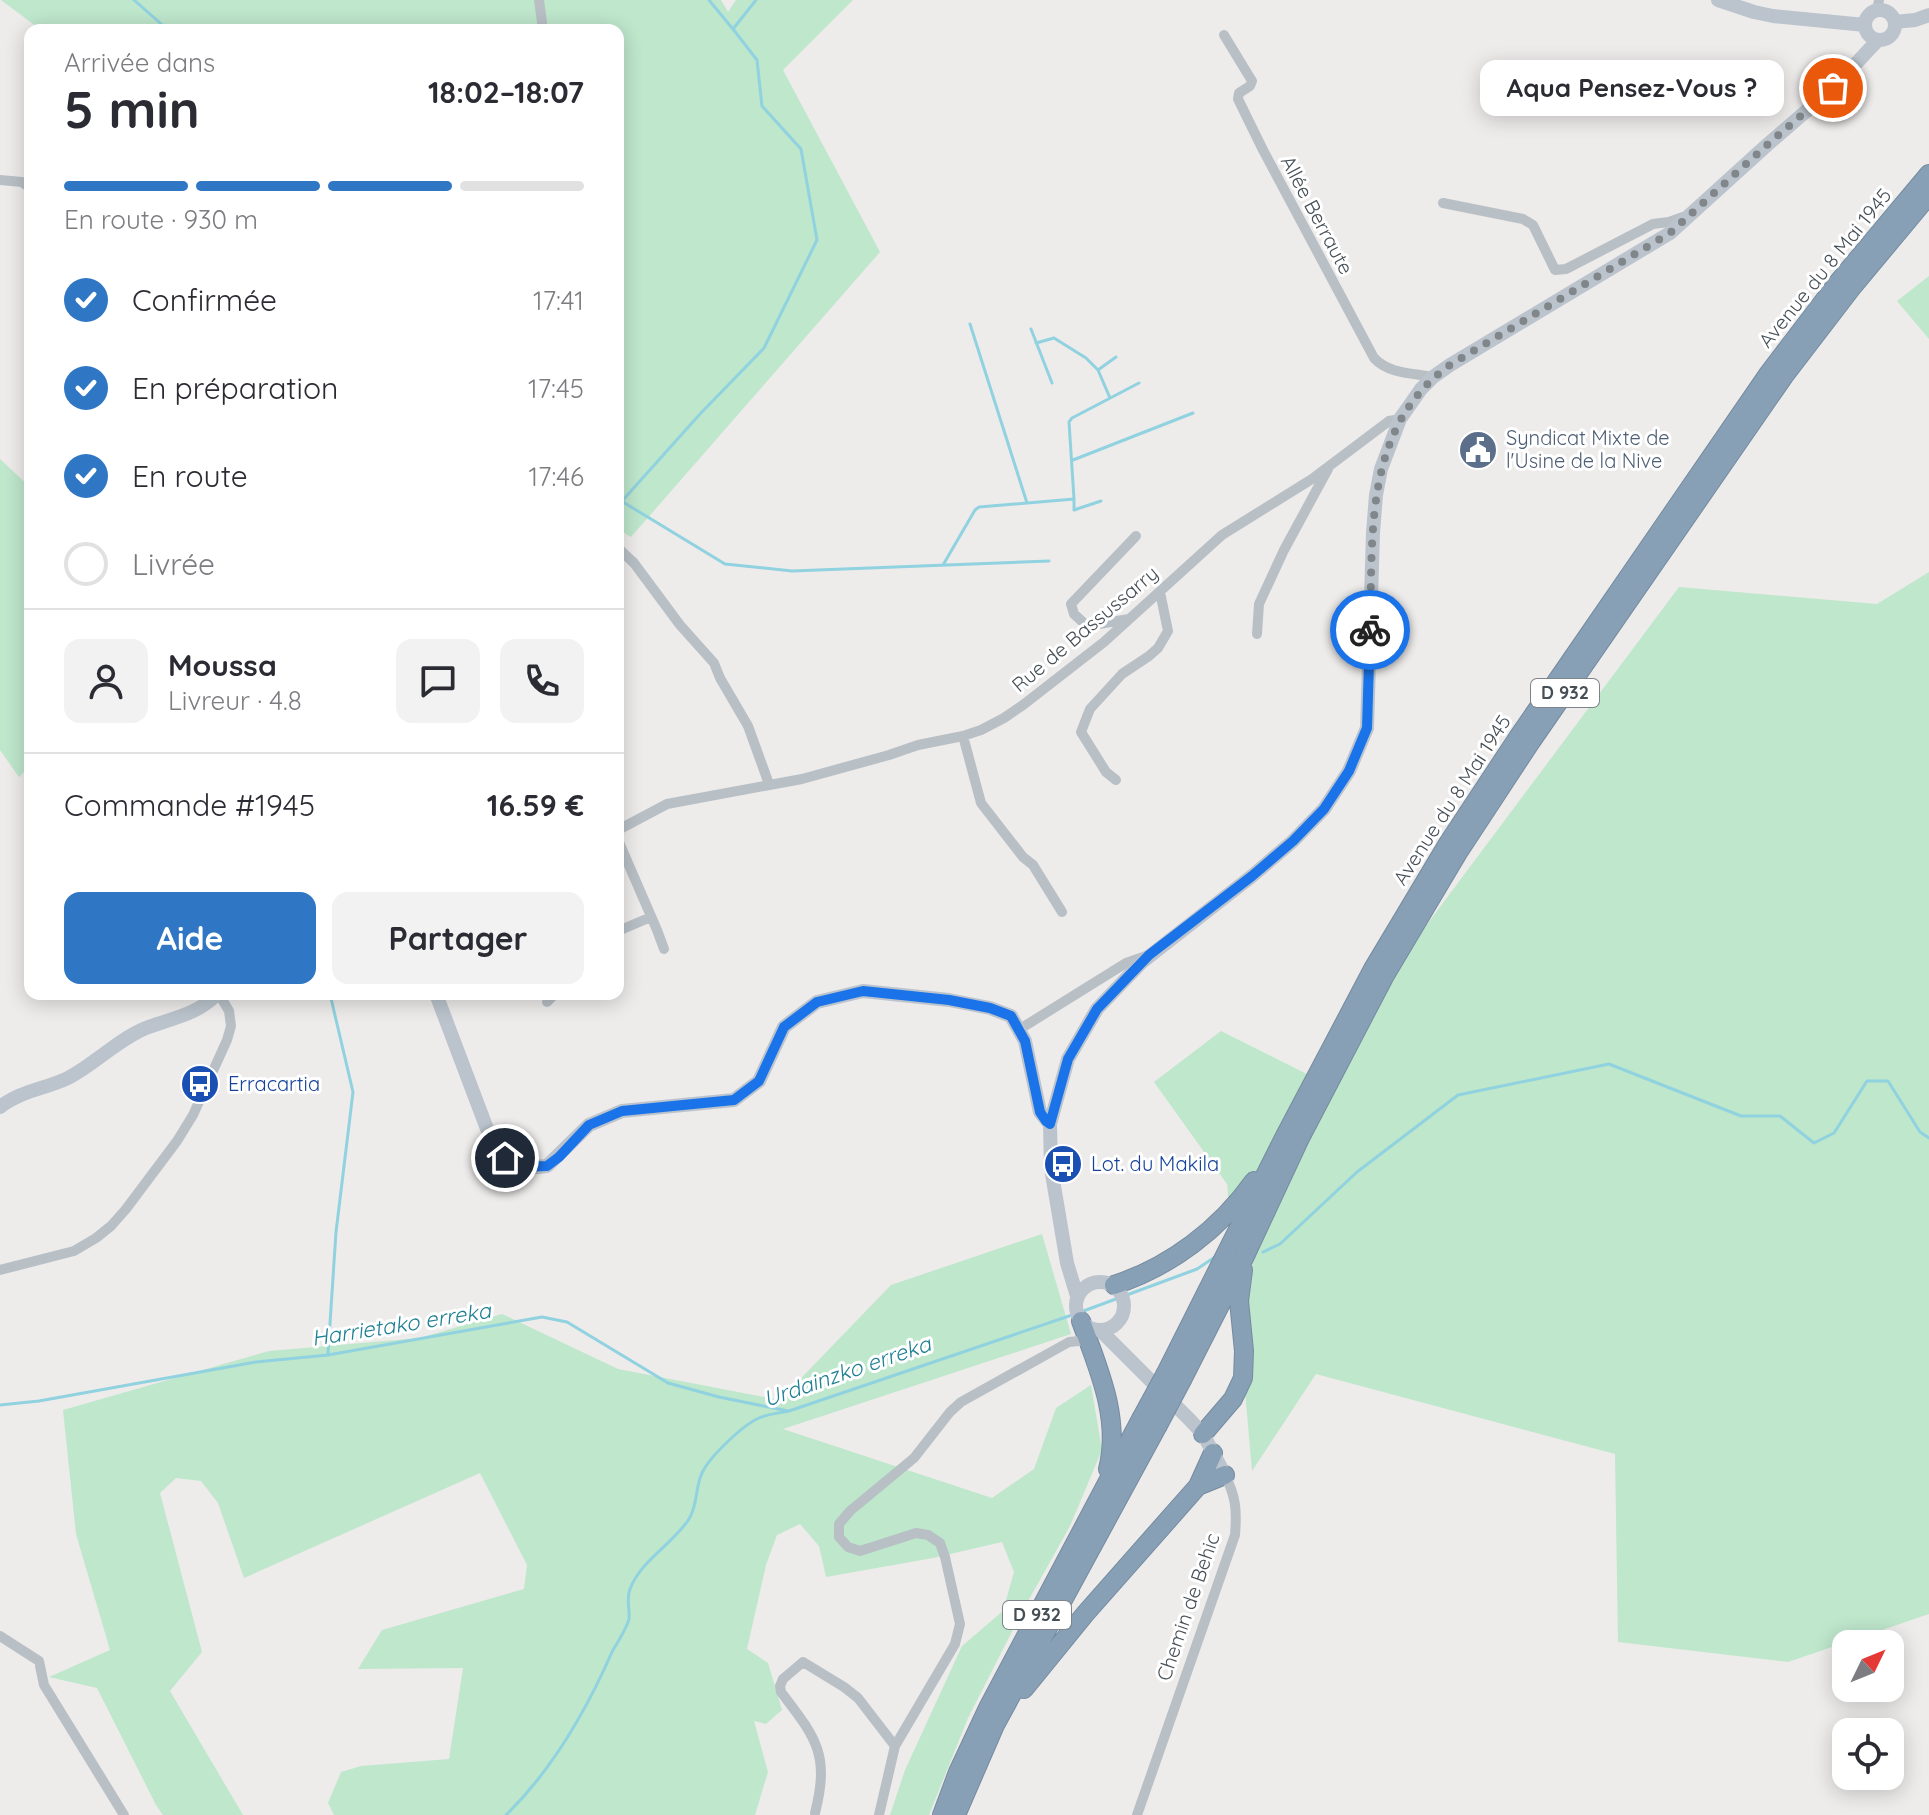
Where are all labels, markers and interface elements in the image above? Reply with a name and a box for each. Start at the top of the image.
text: Arrivée dans [64,46,215,79]
pin [1799,54,1867,122]
callout: Aqua Pensez-Vous ? [1481,60,1785,116]
icon: bag [1811,66,1855,110]
text: Aqua Pensez-Vous ? [1507,71,1757,104]
text: 18:02–18:07 [428,73,584,111]
text: 5 min [64,76,200,141]
street label: Allée Berraute [1276,151,1359,278]
street label: Avenue du 8 Mai 1945 [1753,183,1897,352]
text: En route · 930 m [64,203,258,236]
icon: check [64,278,108,322]
text: Confirmée [132,281,277,319]
text: 17:41 [533,284,584,317]
icon: check [64,366,108,410]
text: En préparation [132,369,338,407]
text: 17:45 [528,372,584,405]
place label: Syndicat Mixte de l'Usine de la Nive [1506,425,1670,473]
public building icon: Syndicat Mixte de l'Usine de la Nive [1457,429,1499,471]
icon: check [64,454,108,498]
text: En route [132,457,248,495]
text: 17:46 [528,460,584,493]
text: Livrée [132,545,215,583]
street label: Rue de Bassussarry [1006,560,1163,697]
courier [1330,590,1410,670]
icon: bike [1348,608,1392,652]
button: person [64,639,148,723]
button: chat [396,639,480,723]
button: phone [500,639,584,723]
text: Moussa [168,646,277,684]
road number: D 932 [1531,679,1599,707]
text: Livreur · 4.8 [168,684,302,717]
street label: Avenue du 8 Mai 1945 [1387,710,1516,890]
text: Commande #1945 [64,786,315,824]
text: 16.59 € [487,786,584,824]
button: Aide [64,892,316,984]
button: Partager [332,892,584,984]
bus stop icon: Erracartia [179,1063,221,1105]
place label: Erracartia [228,1071,320,1096]
pin [471,1124,539,1192]
icon: home [483,1136,527,1180]
bus stop icon: Lot. du Makila [1042,1143,1084,1185]
place label: Lot. du Makila [1091,1151,1219,1176]
water label: Harrietako erreka [309,1296,494,1352]
water label: Urdainzko erreka [760,1329,936,1413]
street label: Chemin de Behic [1151,1530,1224,1684]
road number: D 932 [1003,1601,1071,1629]
north arrow [1832,1630,1904,1702]
map controls [1832,1630,1904,1790]
button: locate [1832,1718,1904,1790]

